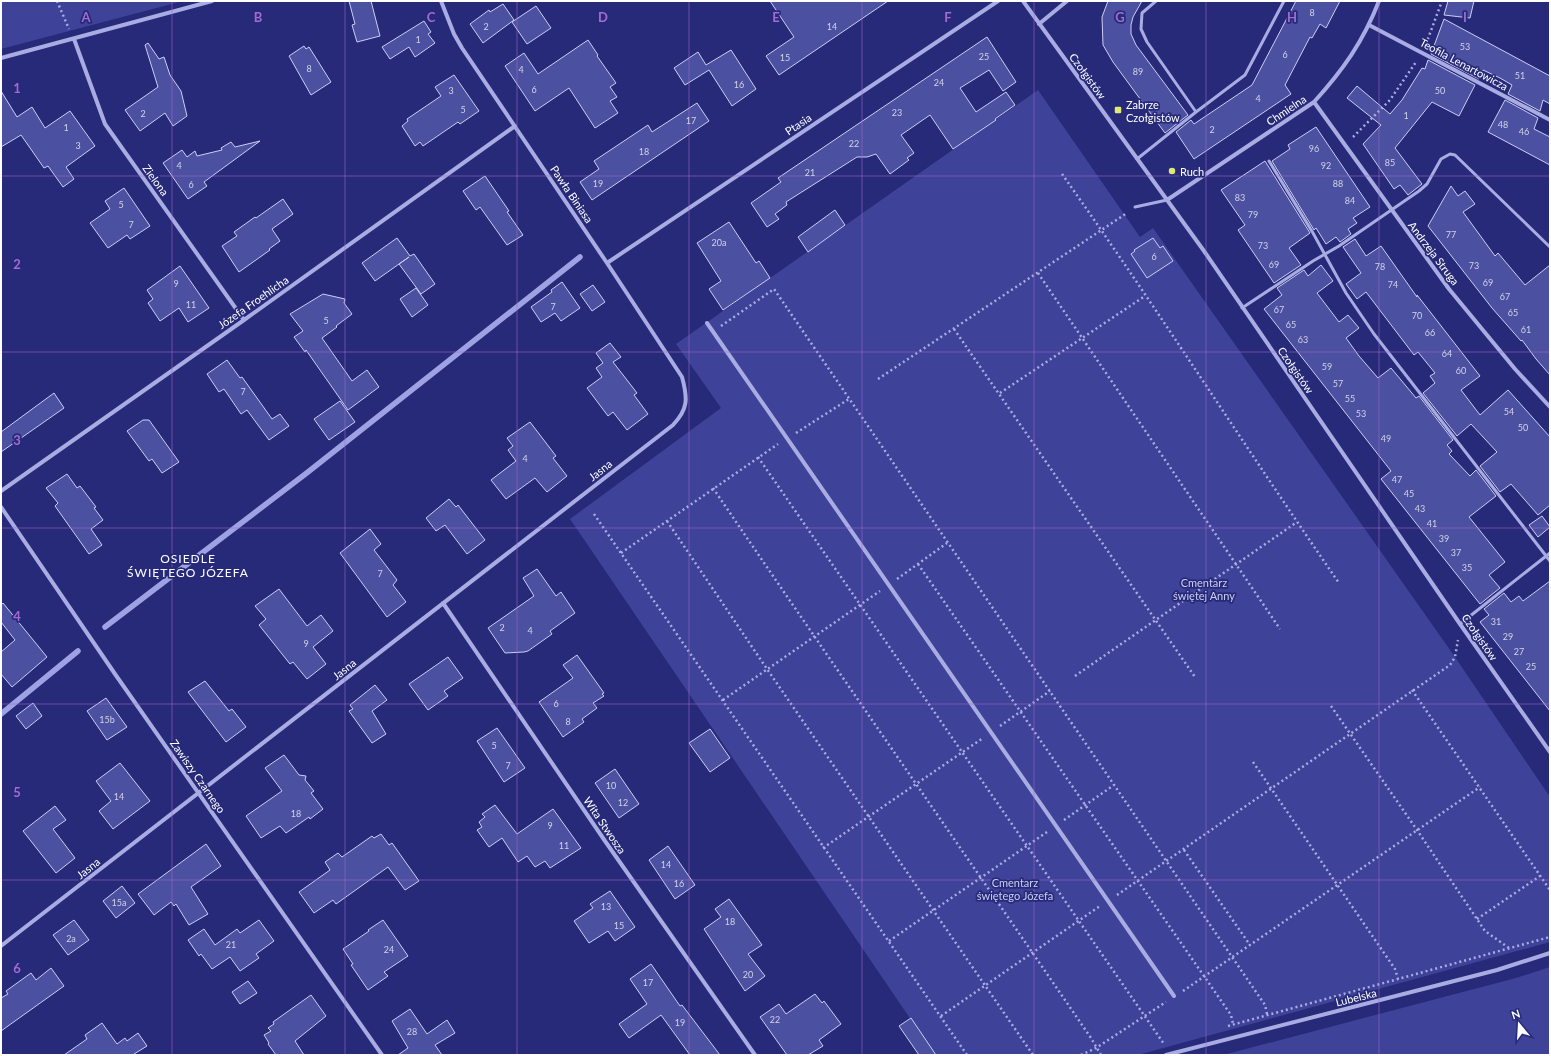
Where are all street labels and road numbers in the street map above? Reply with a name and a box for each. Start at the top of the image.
street label: Teofila Lenartowicza [1418,35,1510,93]
street label: Czołgistów [1067,50,1109,102]
street label: Chmielna [1264,92,1308,128]
street label: Ptasia [782,111,814,137]
street label: Zielona [140,162,172,198]
street label: Pawła Biniasa [548,163,596,225]
street label: Andrzeja Struga [1406,219,1462,287]
street label: Józefa Froehlicha [215,273,291,331]
street label: Czołgistów [1275,344,1317,396]
street label: Jasna [586,457,614,483]
street label: Czołgistów [1459,611,1501,663]
street label: Jasna [330,656,358,682]
street label: Zawiszy Czarnego [168,737,228,815]
street label: Wita Stwosza [581,794,629,856]
street label: Jasna [74,855,102,881]
street label: Lubelska [1334,986,1378,1008]

